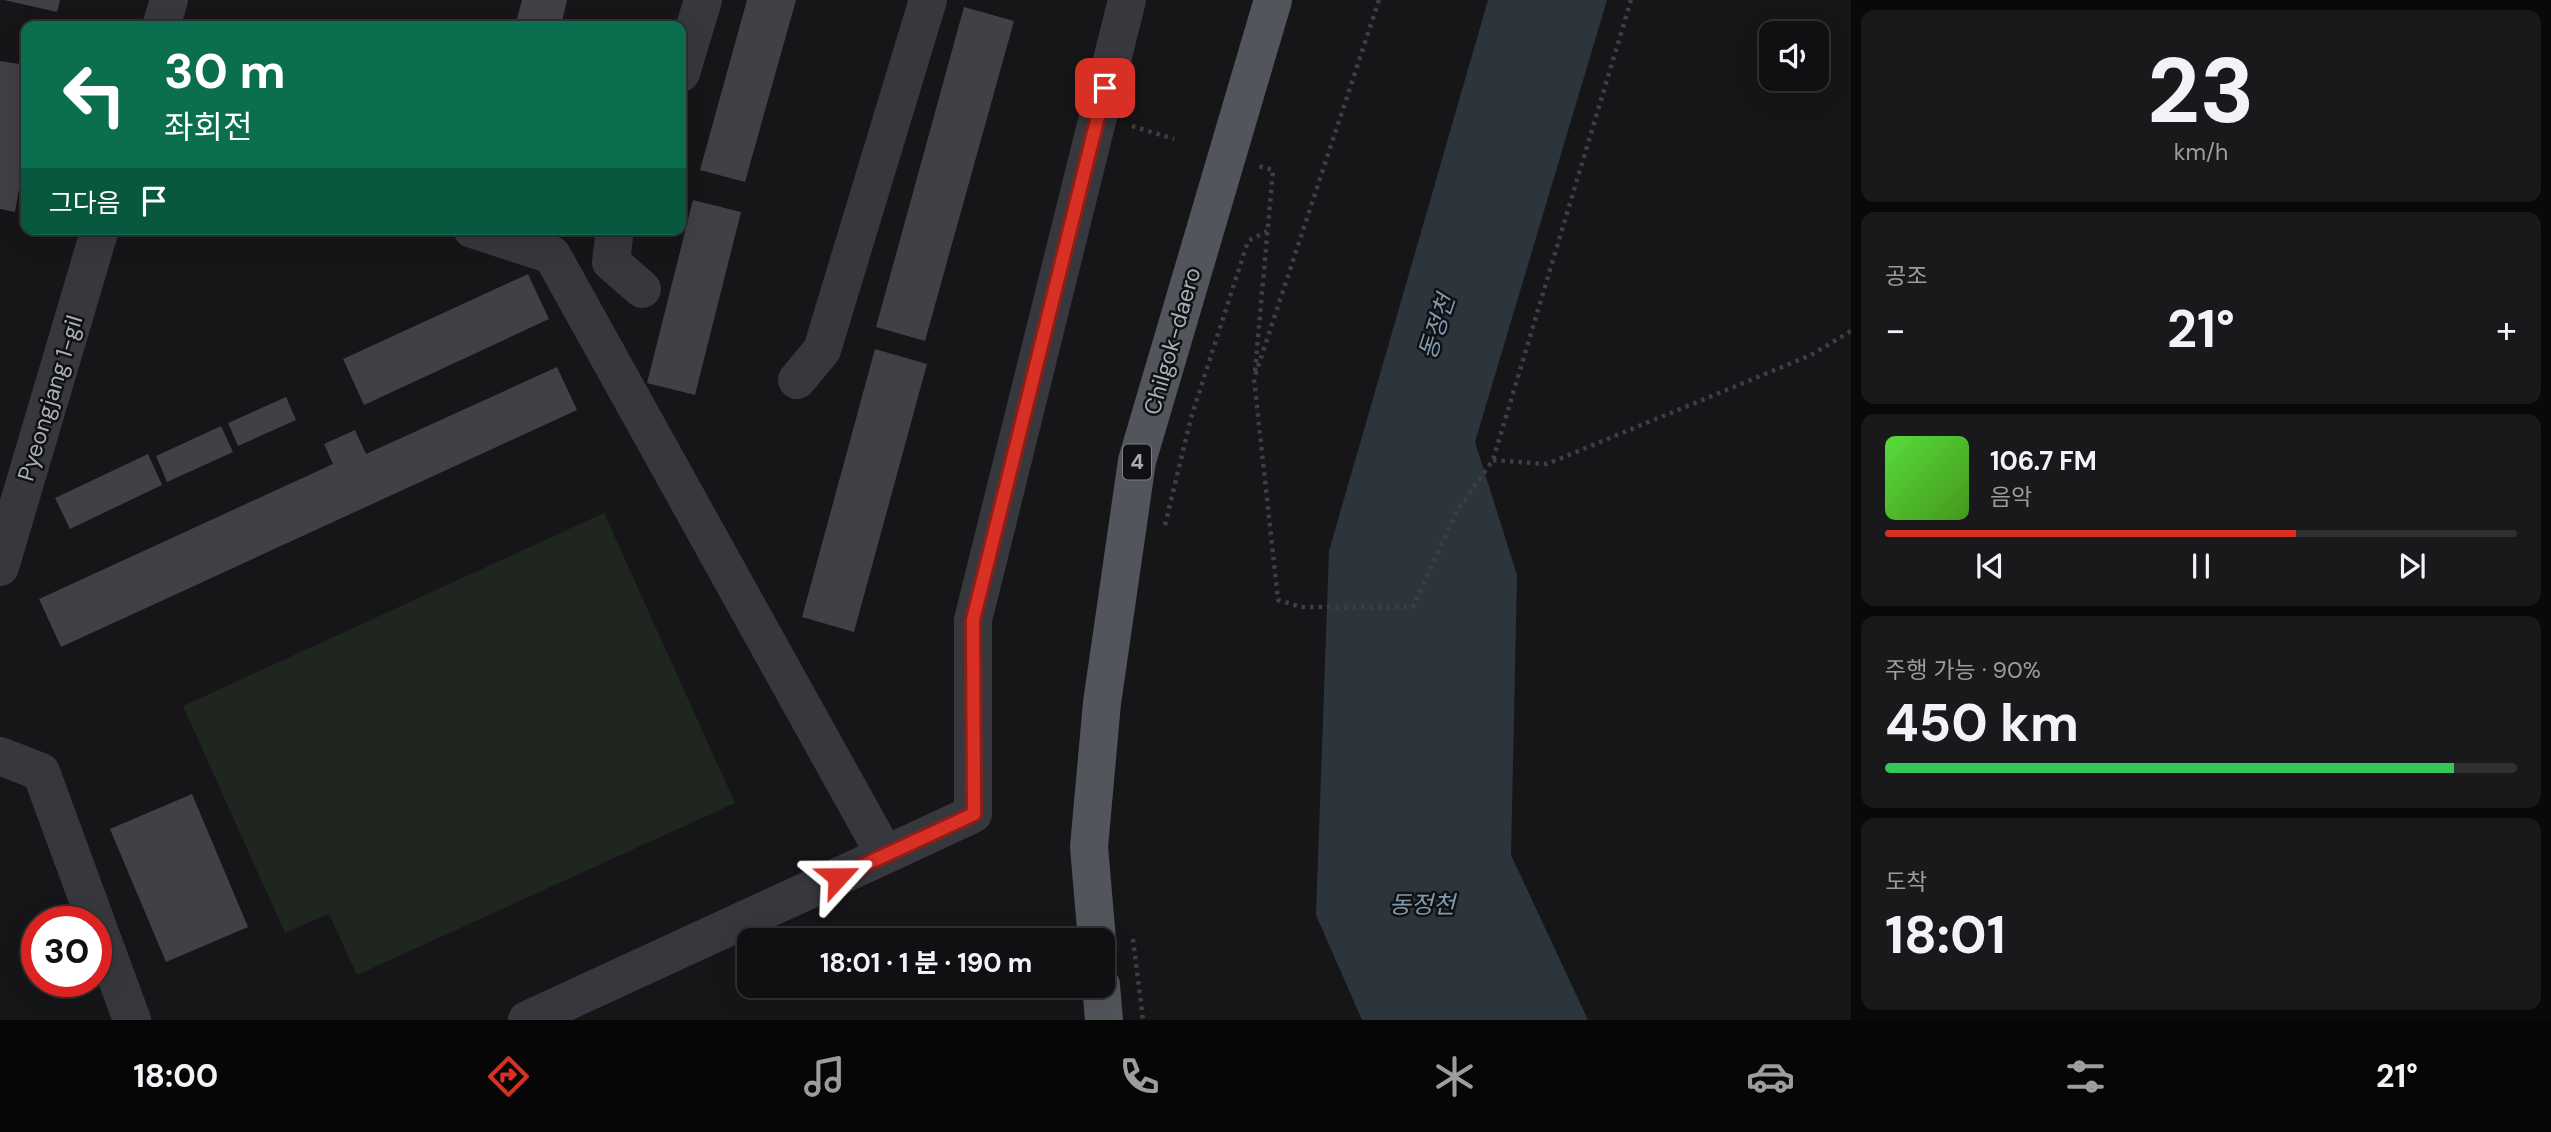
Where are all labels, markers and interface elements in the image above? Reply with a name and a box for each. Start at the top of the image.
map controls [1759,21,1829,91]
button: sound [1759,21,1829,91]
text: 23 [2147,32,2255,150]
text: 30 m [164,39,286,103]
icon: left [49,49,140,140]
pin [1075,58,1135,118]
icon: arrive [1086,69,1124,107]
text: 좌회전 [164,106,252,148]
text: km/h [2174,137,2228,167]
icon: arrive [135,182,173,220]
text: 그다음 [49,186,121,220]
text: 공조 [1885,261,1927,291]
street label: Chilgok-daero [1137,264,1207,418]
water label: 동정천 [1412,288,1462,363]
text: 21° [2167,295,2235,363]
text: − [1885,305,1906,355]
text: + [2496,305,2517,355]
street label: Pyeongjang 1-gil [11,312,89,484]
road number: 4 [1123,444,1151,480]
text: 106.7 FM [1990,444,2097,478]
text: 음악 [1990,482,2032,512]
icon: previous [1971,547,2009,585]
icon: pause [2182,547,2220,585]
icon: next [2393,547,2431,585]
text: 주행 가능 · 90% [1885,655,2041,685]
text: 450 km [1885,689,2079,757]
position arrow [801,840,875,914]
text: 도착 [1885,867,1927,897]
water label: 동정천 [1389,889,1458,920]
text: 18:01 [1885,901,2006,969]
speed limit sign: 30 [21,906,112,997]
text: 18:01 · 1 분 · 190 m [820,946,1032,980]
icon: directions [484,1052,533,1101]
icon: music [800,1052,849,1101]
icon: phone [1115,1052,1164,1101]
icon: climate [1430,1052,1479,1101]
icon: car [1746,1052,1795,1101]
icon: filters [2061,1052,2110,1101]
text: 18:00 [133,1055,218,1097]
text: 21° [2376,1055,2418,1097]

